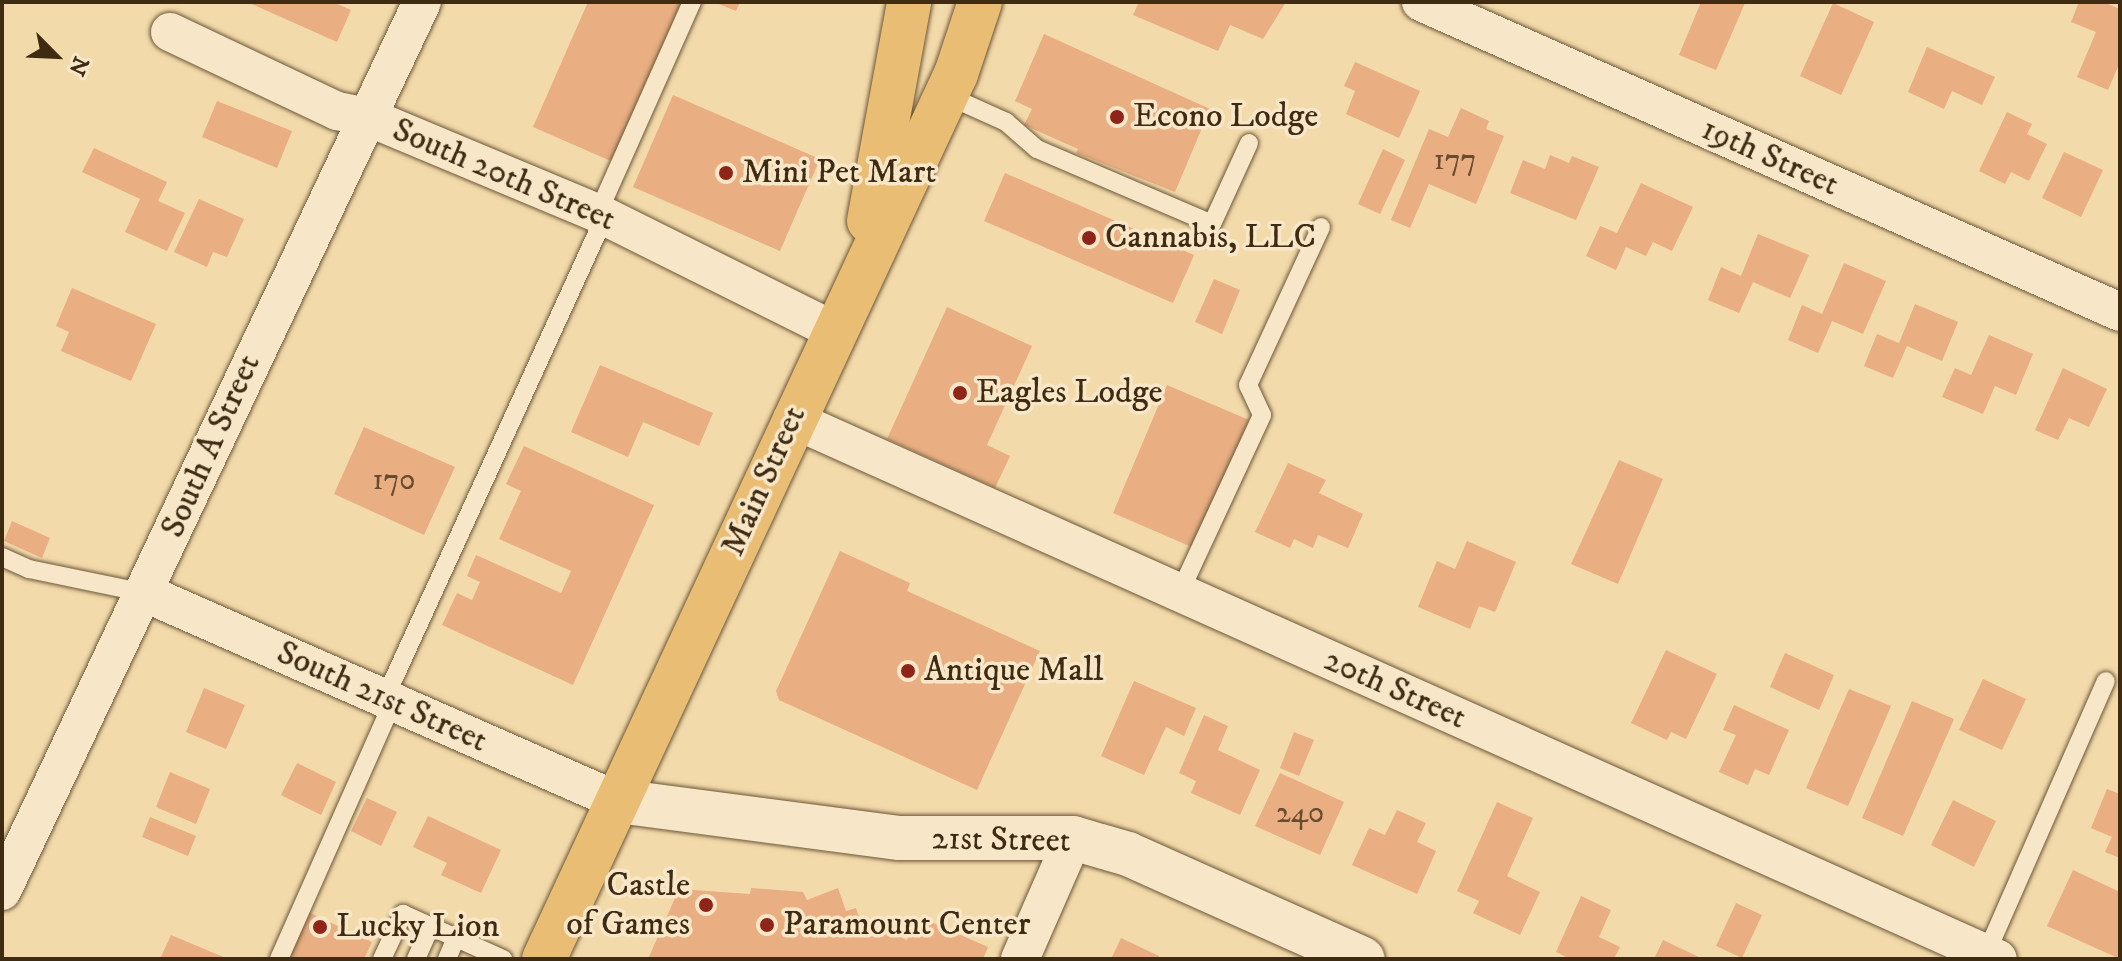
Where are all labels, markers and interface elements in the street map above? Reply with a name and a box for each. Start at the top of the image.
north arrow [16,16,96,96]
text: N [62,52,94,80]
place label: Econo Lodge [1133,97,1318,137]
marker: Econo Lodge [1108,108,1126,126]
street label: 19th Street [1695,109,1845,205]
street label: South 20th Street [386,110,622,240]
house number: 177 [1434,143,1476,179]
place label: Mini Pet Mart [742,153,936,193]
marker: Mini Pet Mart [717,164,735,182]
place label: Cannabis, LLC [1105,218,1316,258]
marker: Cannabis, LLC [1080,229,1098,247]
street label: South A Street [152,348,270,544]
place label: Eagles Lodge [976,373,1163,413]
marker: Eagles Lodge [951,384,969,402]
street label: Main Street [713,400,815,562]
house number: 170 [373,463,415,499]
street label: South 21st Street [271,632,493,762]
street label: 20th Street [1318,640,1472,738]
place label: Antique Mall [924,651,1103,691]
marker: Antique Mall [899,662,917,680]
house number: 240 [1276,796,1324,832]
street label: 21st Street [931,818,1071,862]
place label: Castle of Games [566,865,690,944]
marker: Castle of Games [697,896,715,914]
place label: Paramount Center [783,905,1030,945]
place label: Lucky Lion [336,907,499,947]
marker: Paramount Center [758,916,776,934]
marker: Lucky Lion [311,918,329,936]

